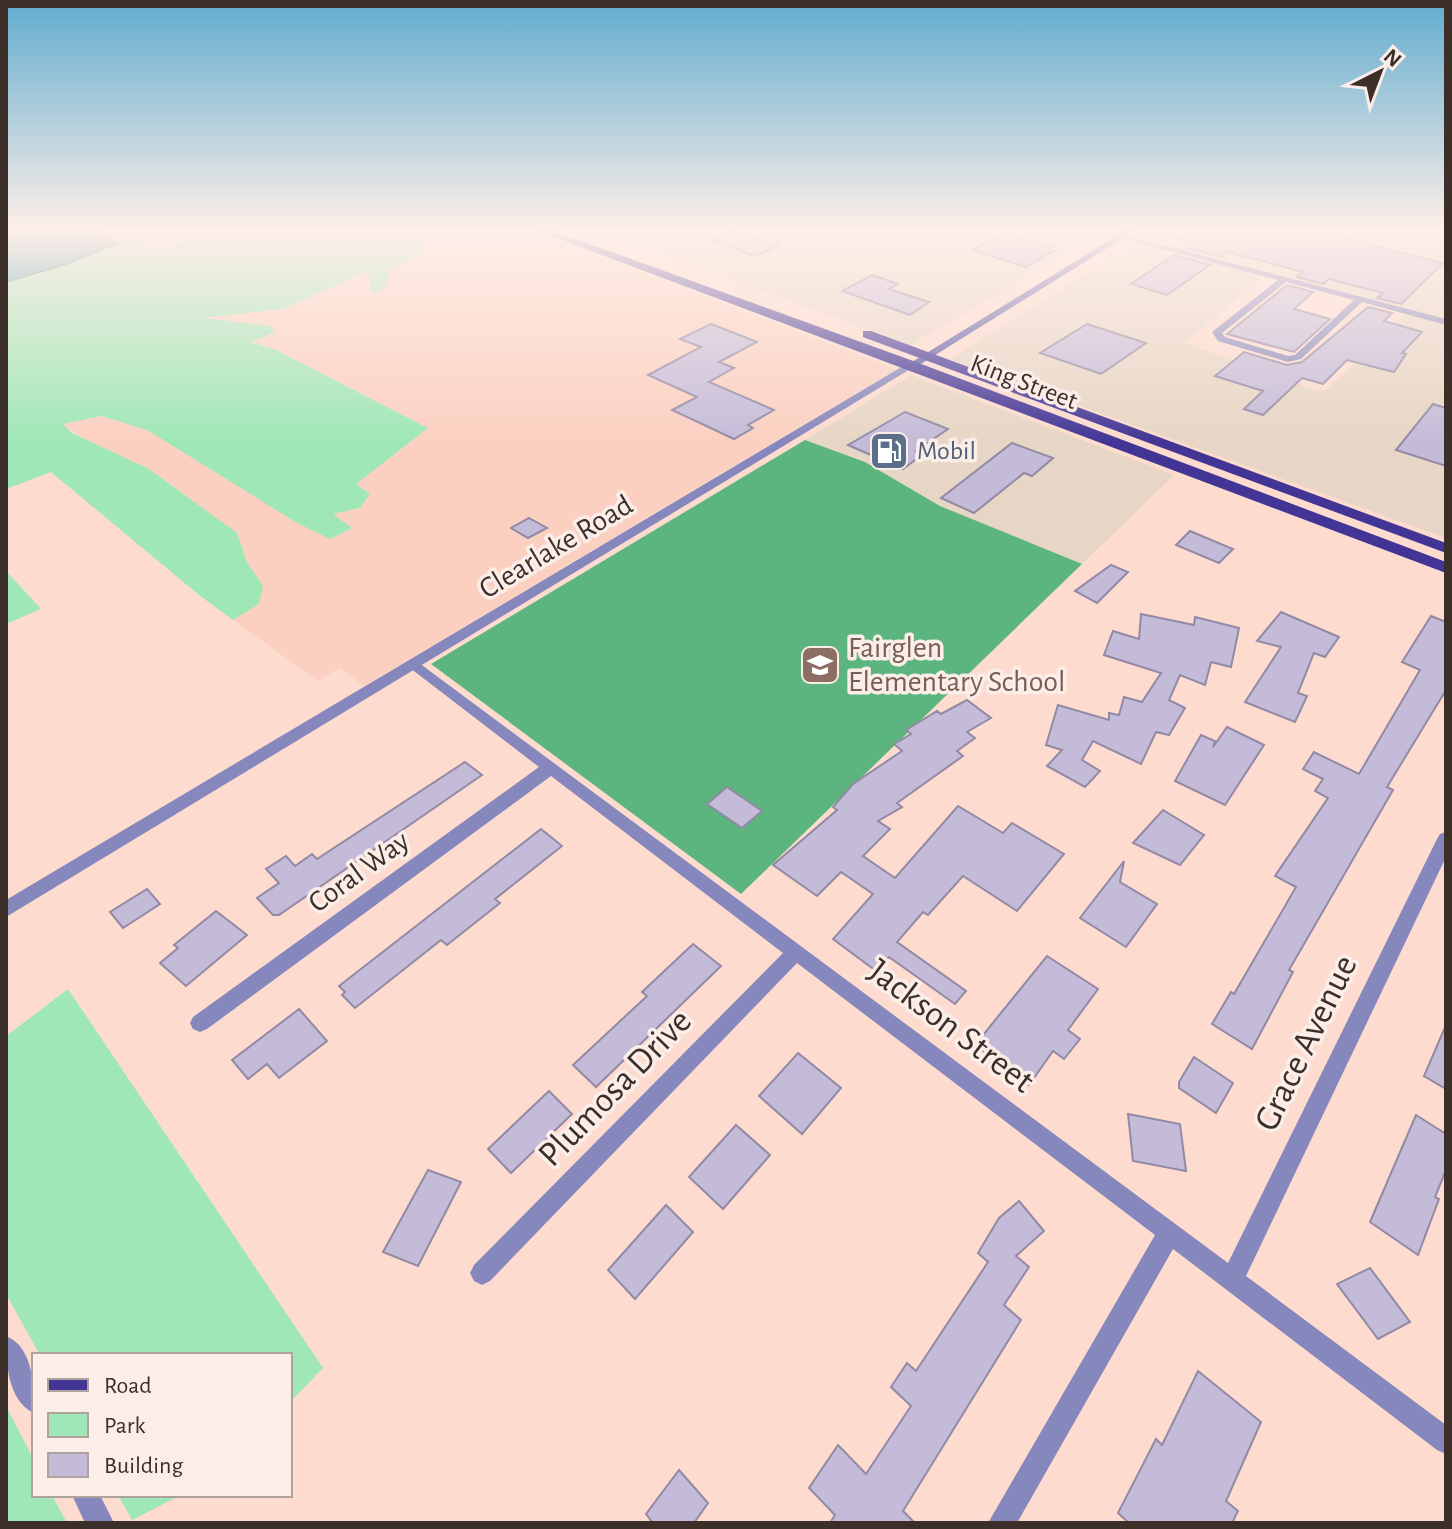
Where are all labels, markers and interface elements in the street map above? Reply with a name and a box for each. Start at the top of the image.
north arrow [1340,32,1420,112]
text: N [1380,45,1406,71]
street label: King Street [967,350,1081,414]
fuel station icon: Mobil [868,430,910,472]
place label: Mobil [917,438,976,464]
street label: Clearlake Road [474,490,638,604]
place label: Fairglen Elementary School [848,633,1066,697]
school or university icon: Fairglen Elementary School [799,644,841,686]
street label: Coral Way [303,826,415,918]
street label: Grace Avenue [1248,950,1364,1136]
street label: Jackson Street [861,952,1041,1100]
street label: Plumosa Drive [532,1003,698,1173]
legend [32,1353,292,1497]
text: Road [104,1374,152,1398]
text: Park [104,1414,145,1438]
text: Building [104,1454,183,1478]

